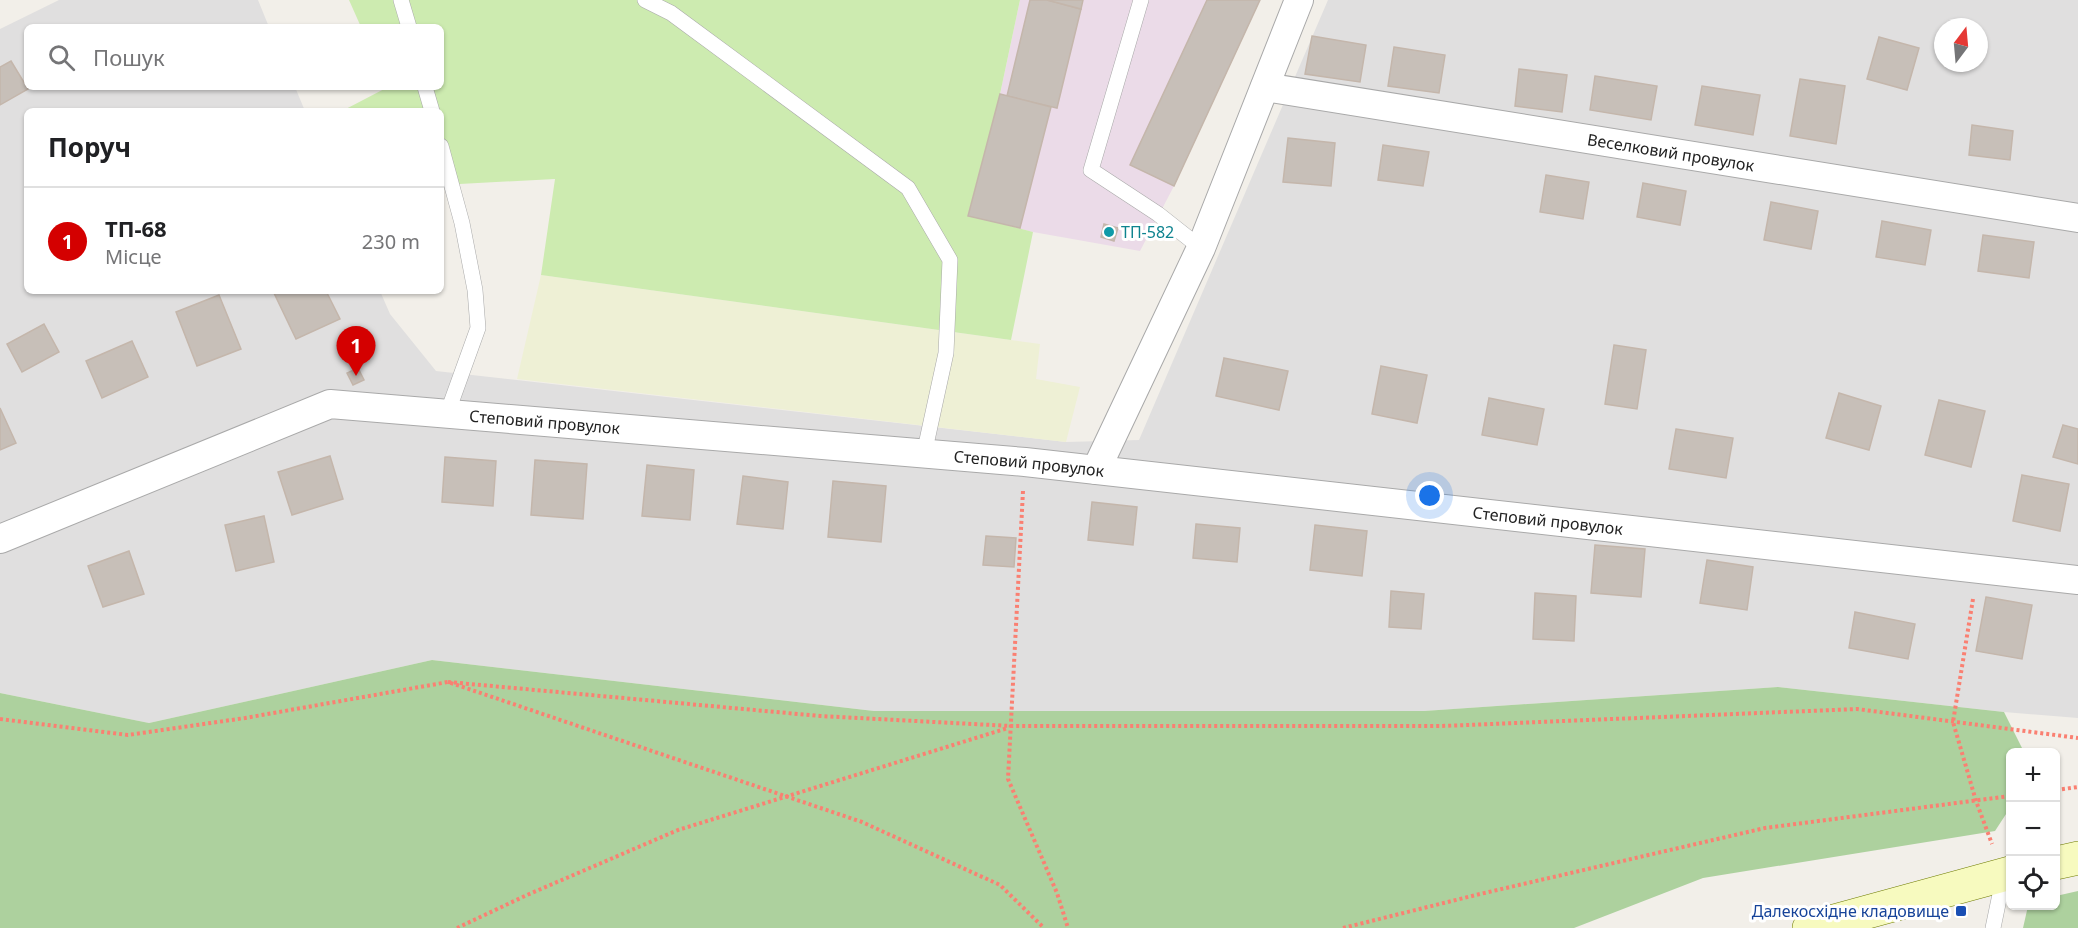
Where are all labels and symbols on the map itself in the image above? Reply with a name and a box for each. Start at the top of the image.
north arrow [1934,18,1988,72]
street label: Веселковий провулок [1586,128,1756,177]
place label: ТП-582 [1121,221,1174,243]
marker: ТП-582 [1102,225,1116,239]
pin: 1 [336,326,376,376]
street label: Степовий провулок [468,405,621,439]
street label: Степовий провулок [953,445,1106,482]
your location [1415,481,1444,510]
street label: Степовий провулок [1471,501,1625,540]
place label: Далекосхідне кладовище [1752,900,1949,922]
marker: Далекосхідне кладовище [1954,904,1968,918]

